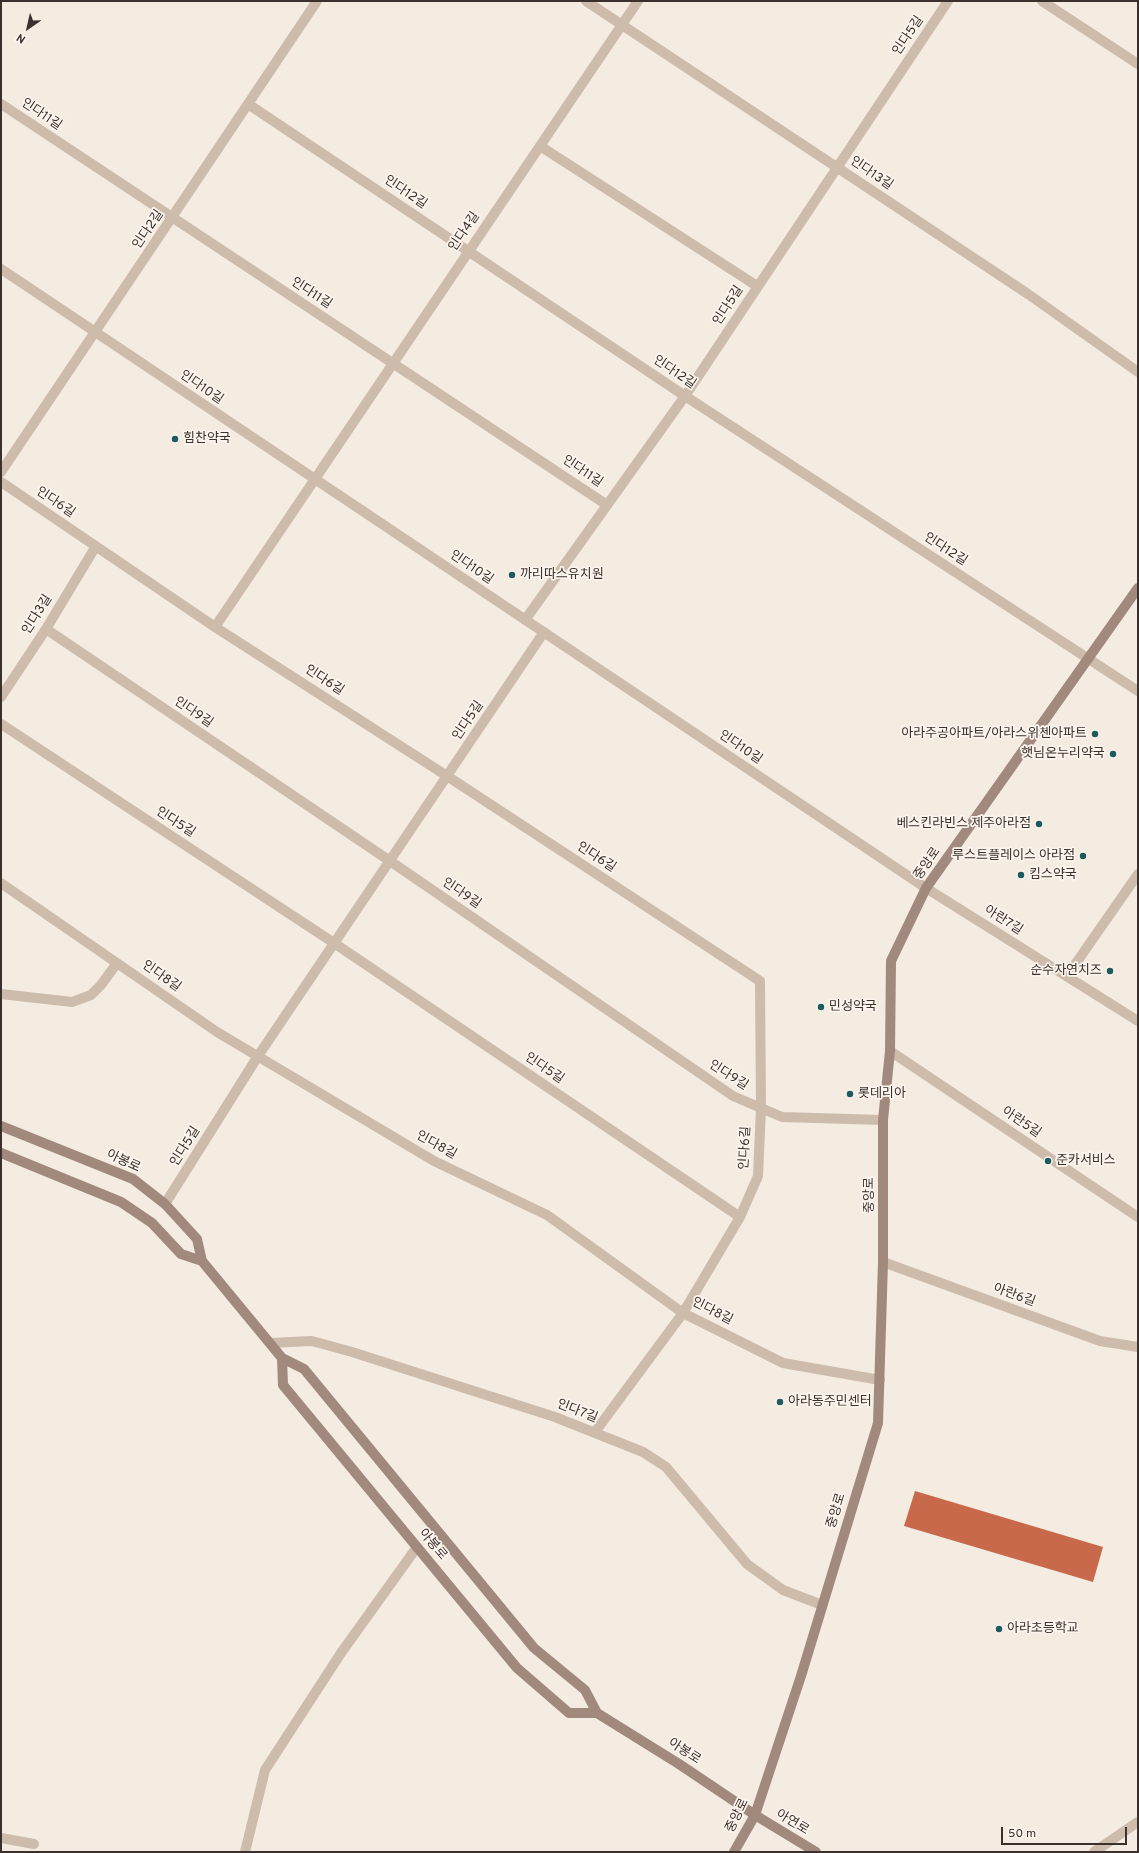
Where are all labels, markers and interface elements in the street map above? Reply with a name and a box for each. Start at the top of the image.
north arrow [8,8,48,48]
street label: 인다5길 [890,13,928,59]
text: N [14,30,28,46]
street label: 인다11길 [18,96,64,134]
street label: 인다13길 [847,154,895,194]
street label: 인다12길 [380,173,430,213]
street label: 인다2길 [130,207,168,253]
street label: 인다4길 [446,209,484,255]
street label: 인다11길 [288,275,334,313]
street label: 인다5길 [710,283,748,329]
street label: 인다12길 [649,353,699,393]
street label: 인다10길 [176,368,226,408]
place label: 힘찬약국 [183,431,231,447]
marker: 힘찬약국 [170,434,180,444]
street label: 인다11길 [559,453,605,491]
street label: 인다6길 [33,484,77,522]
street label: 인다12길 [920,530,970,570]
street label: 인다10길 [446,548,496,588]
place label: 까리따스유치원 [520,567,604,583]
marker: 까리따스유치원 [507,570,517,580]
street label: 인다3길 [20,592,56,638]
street label: 인다6길 [301,663,347,699]
street label: 인다9길 [171,694,215,732]
street label: 인다5길 [450,698,488,744]
place label: 아라주공아파트/아라스위첸아파트 [901,726,1087,742]
street label: 인다10길 [715,728,765,768]
marker: 아라주공아파트/아라스위첸아파트 [1090,729,1100,739]
place label: 햇님온누리약국 [1021,746,1105,762]
marker: 햇님온누리약국 [1108,749,1118,759]
street label: 인다5길 [152,804,198,842]
place label: 베스킨라빈스 제주아라점 [896,816,1031,832]
marker: 베스킨라빈스 제주아라점 [1034,819,1044,829]
street label: 인다6길 [573,840,619,876]
street label: 중앙로 [912,845,944,883]
place label: 루스트플레이스 아라점 [952,848,1075,864]
marker: 루스트플레이스 아라점 [1078,851,1088,861]
place label: 킴스약국 [1029,867,1077,883]
marker: 킴스약국 [1016,870,1026,880]
street label: 인다9길 [439,875,483,913]
street label: 아란7길 [981,903,1025,939]
street label: 인다8길 [139,958,183,996]
place label: 순수자연치즈 [1030,963,1102,979]
marker: 순수자연치즈 [1105,966,1115,976]
place label: 민성약국 [829,999,877,1015]
marker: 민성약국 [816,1002,826,1012]
street label: 인다5길 [521,1050,567,1088]
street label: 인다9길 [705,1058,751,1094]
place label: 롯데리아 [858,1086,906,1102]
marker: 롯데리아 [845,1089,855,1099]
street label: 아란5길 [998,1104,1044,1142]
street label: 인다5길 [168,1124,204,1170]
street label: 인다6길 [737,1126,755,1170]
street label: 인다8길 [413,1129,459,1163]
street label: 아봉로 [103,1147,143,1177]
place label: 준카서비스 [1056,1153,1116,1169]
marker: 준카서비스 [1043,1156,1053,1166]
street label: 중앙로 [862,1177,878,1213]
street label: 아란6길 [991,1281,1037,1311]
street label: 인다8길 [689,1295,735,1329]
place label: 아라동주민센터 [788,1394,872,1410]
street label: 인다7길 [554,1397,600,1427]
marker: 아라동주민센터 [775,1397,785,1407]
street label: 중앙로 [824,1492,850,1530]
street label: 아봉로 [414,1526,450,1564]
place label: 아라초등학교 [1007,1621,1079,1637]
marker: 아라초등학교 [994,1624,1004,1634]
street label: 아봉로 [665,1736,703,1768]
street label: 중앙로 [723,1796,753,1836]
street label: 아연로 [773,1807,811,1839]
scale bar [1003,1819,1129,1845]
text: 50 m [1008,1826,1036,1842]

